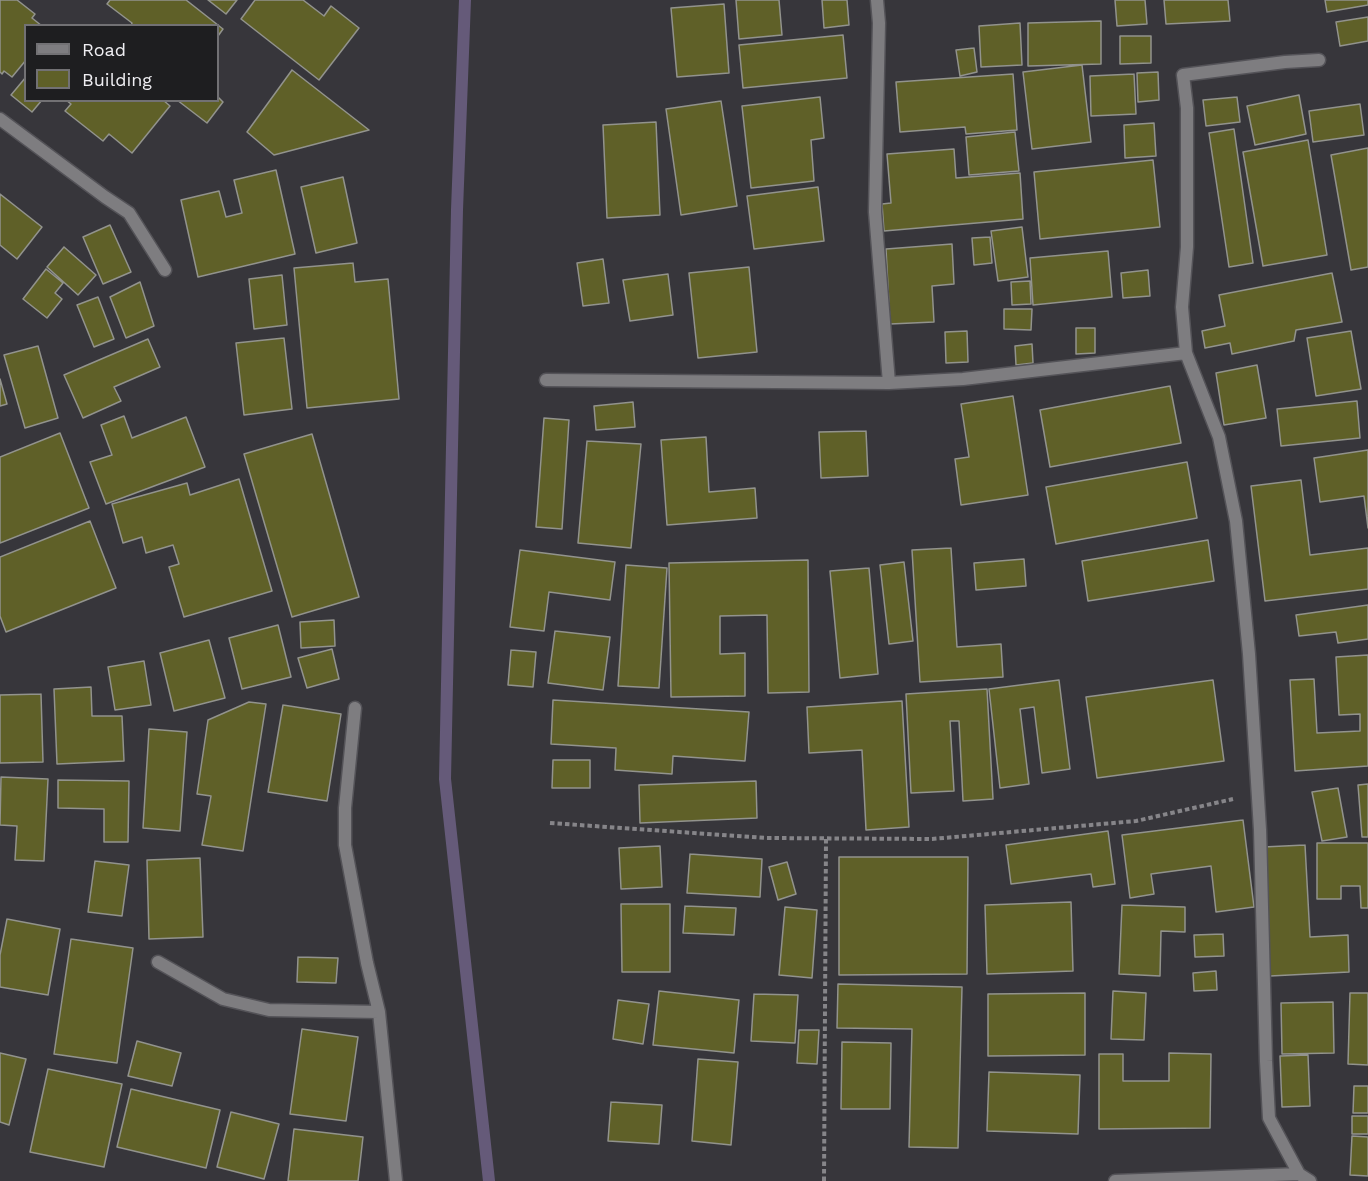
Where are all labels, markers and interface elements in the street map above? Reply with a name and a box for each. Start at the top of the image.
legend [24,24,219,102]
text: Road [82,39,126,60]
text: Building [82,69,152,90]

